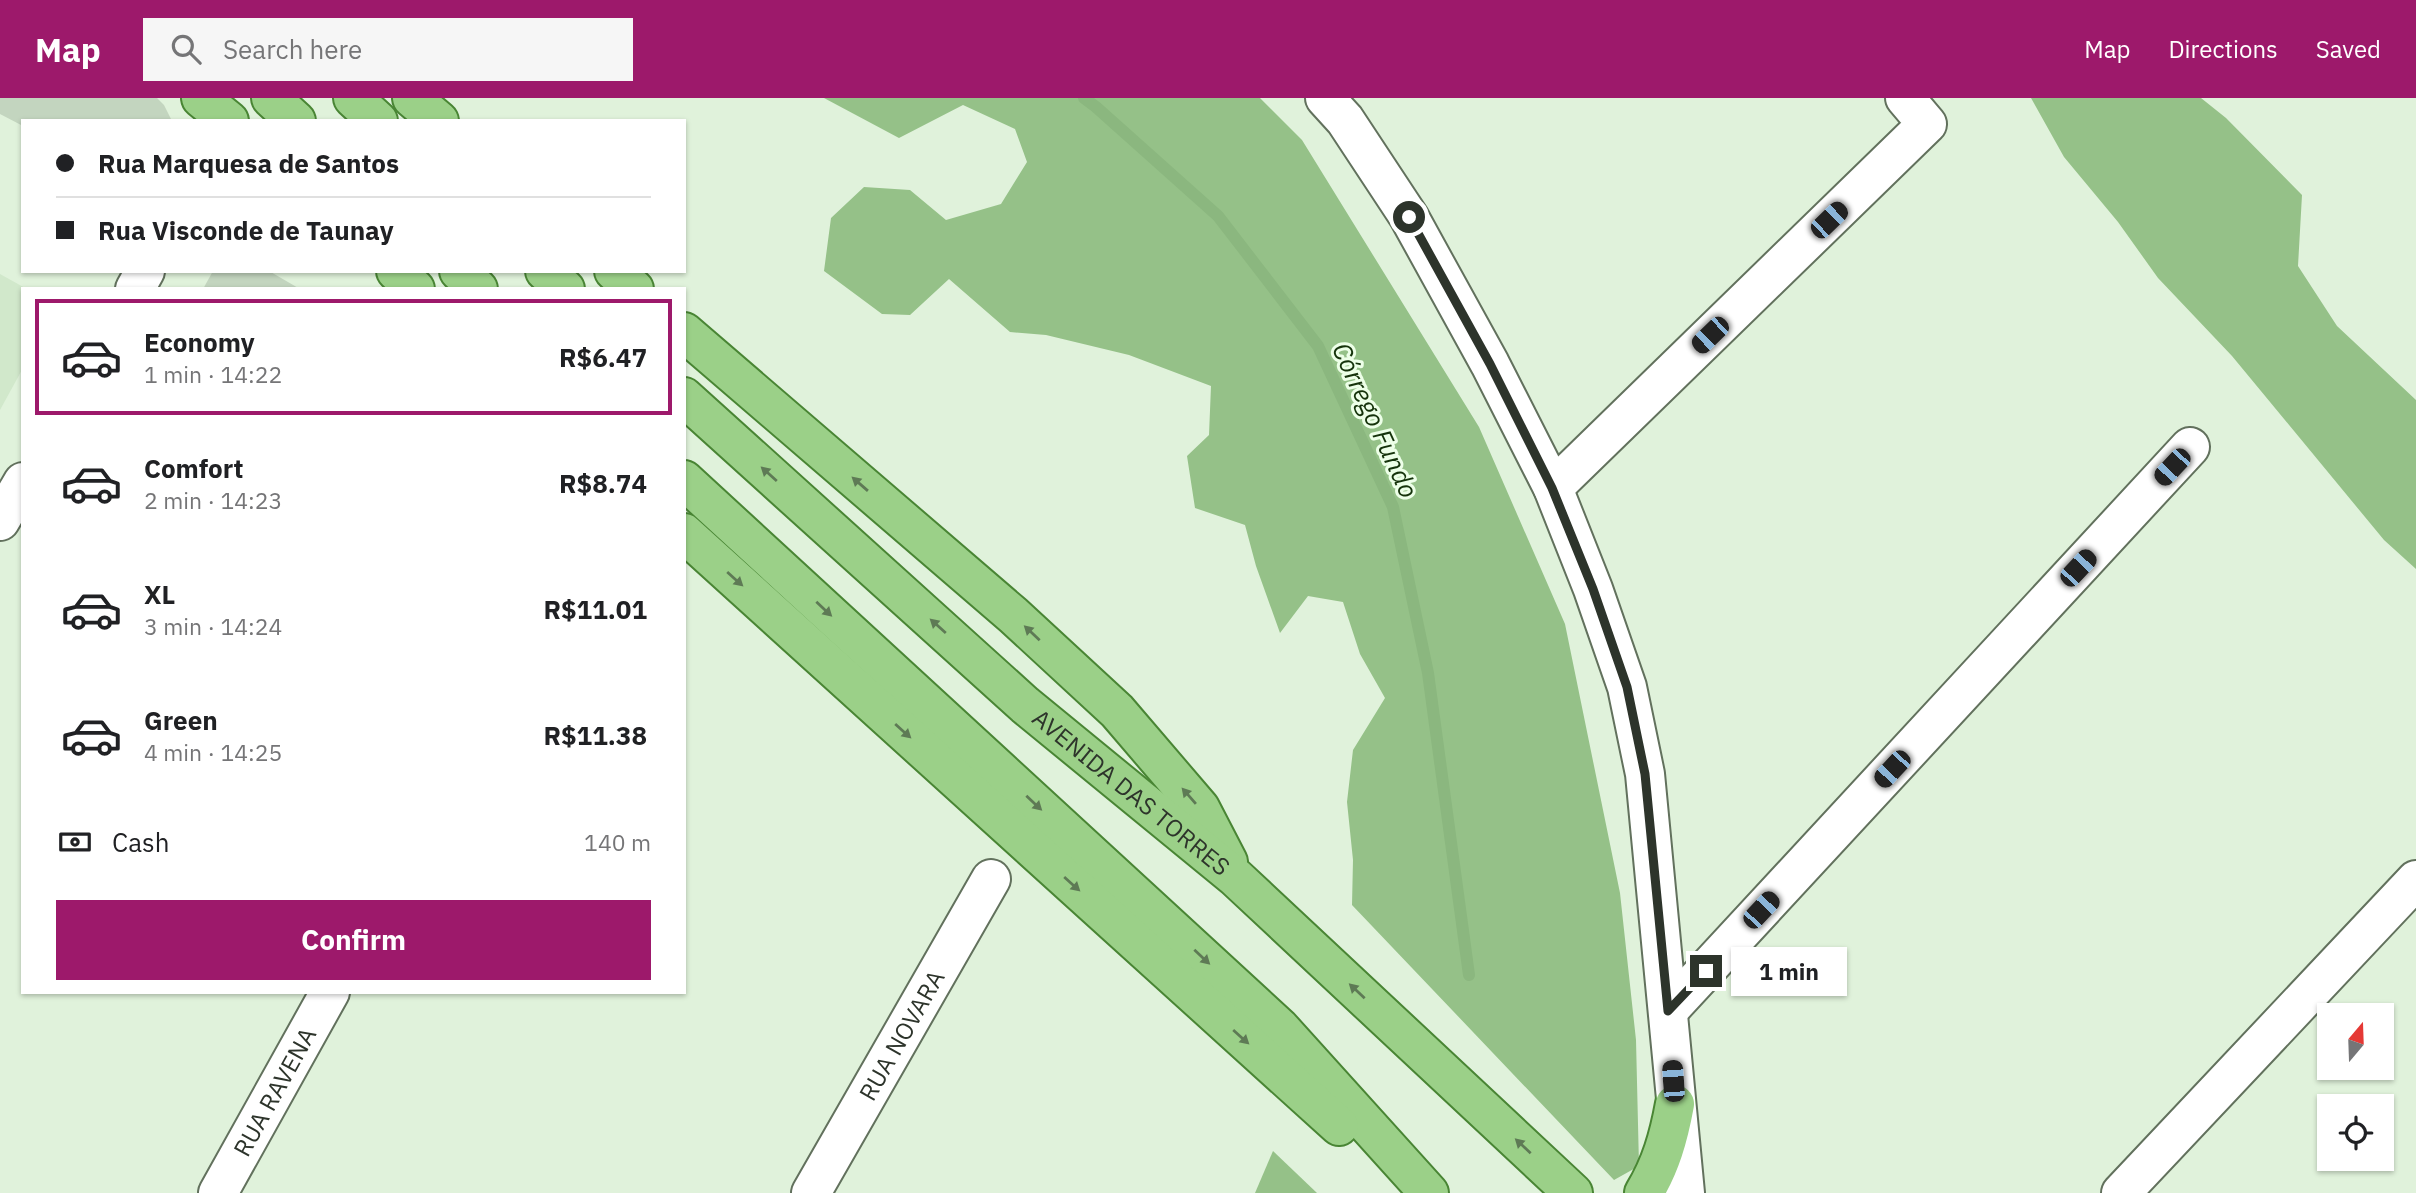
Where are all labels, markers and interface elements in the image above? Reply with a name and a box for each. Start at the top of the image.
search box [143,18,633,81]
text: Map [35,28,101,71]
icon: search [167,30,205,68]
text: Search here [223,32,362,66]
text: Map [2084,33,2130,65]
text: Directions [2168,33,2278,65]
text: Saved [2316,33,2381,65]
text: Rua Marquesa de Santos [98,146,399,180]
car [1807,198,1852,242]
route start [1393,201,1425,233]
text: Rua Visconde de Taunay [98,213,394,247]
car [1688,313,1733,357]
text: Economy [144,325,255,359]
icon: car [60,326,123,389]
water label: Córrego Fundo [1325,337,1427,503]
text: R$6.47 [559,340,647,374]
text: 1 min · 14:22 [144,359,282,389]
car [2150,444,2195,490]
text: Comfort [144,451,243,485]
icon: car [60,452,123,515]
text: R$8.74 [559,466,647,500]
one-way arrow [760,466,778,482]
one-way arrow [851,476,869,492]
text: 2 min · 14:23 [144,485,282,515]
car [2056,545,2101,591]
one-way arrow [726,571,744,587]
text: XL [144,577,175,611]
icon: car [60,578,123,641]
text: R$11.01 [543,592,647,626]
one-way arrow [815,601,832,617]
text: 3 min · 14:24 [144,611,282,641]
one-way arrow [929,618,947,634]
one-way arrow [1024,625,1041,641]
street label: AVENIDA DAS TORRES [1026,702,1237,883]
text: Green [144,703,218,737]
icon: car [60,704,123,767]
text: R$11.38 [543,718,647,752]
one-way arrow [894,723,911,739]
text: 4 min · 14:25 [144,737,282,767]
car [1870,746,1915,792]
one-way arrow [1182,788,1197,805]
one-way arrow [1025,795,1043,811]
icon: cash [56,823,94,861]
text: Cash [112,825,169,859]
text: 140 m [584,827,651,857]
one-way arrow [1063,876,1081,892]
car [1739,887,1784,933]
button: Confirm [56,900,651,980]
callout: 1 min [1730,946,1846,996]
one-way arrow [1193,948,1210,964]
route end [1690,955,1722,987]
text: 1 min [1759,956,1819,986]
street label: RUA NOVARA [851,964,952,1106]
one-way arrow [1349,983,1366,999]
north arrow [2317,1003,2394,1080]
map controls [2317,1003,2394,1171]
street label: RUA RAVENA [226,1021,323,1162]
one-way arrow [1232,1029,1249,1044]
car [1662,1059,1685,1103]
button: locate [2317,1094,2394,1171]
one-way arrow [1515,1139,1532,1155]

